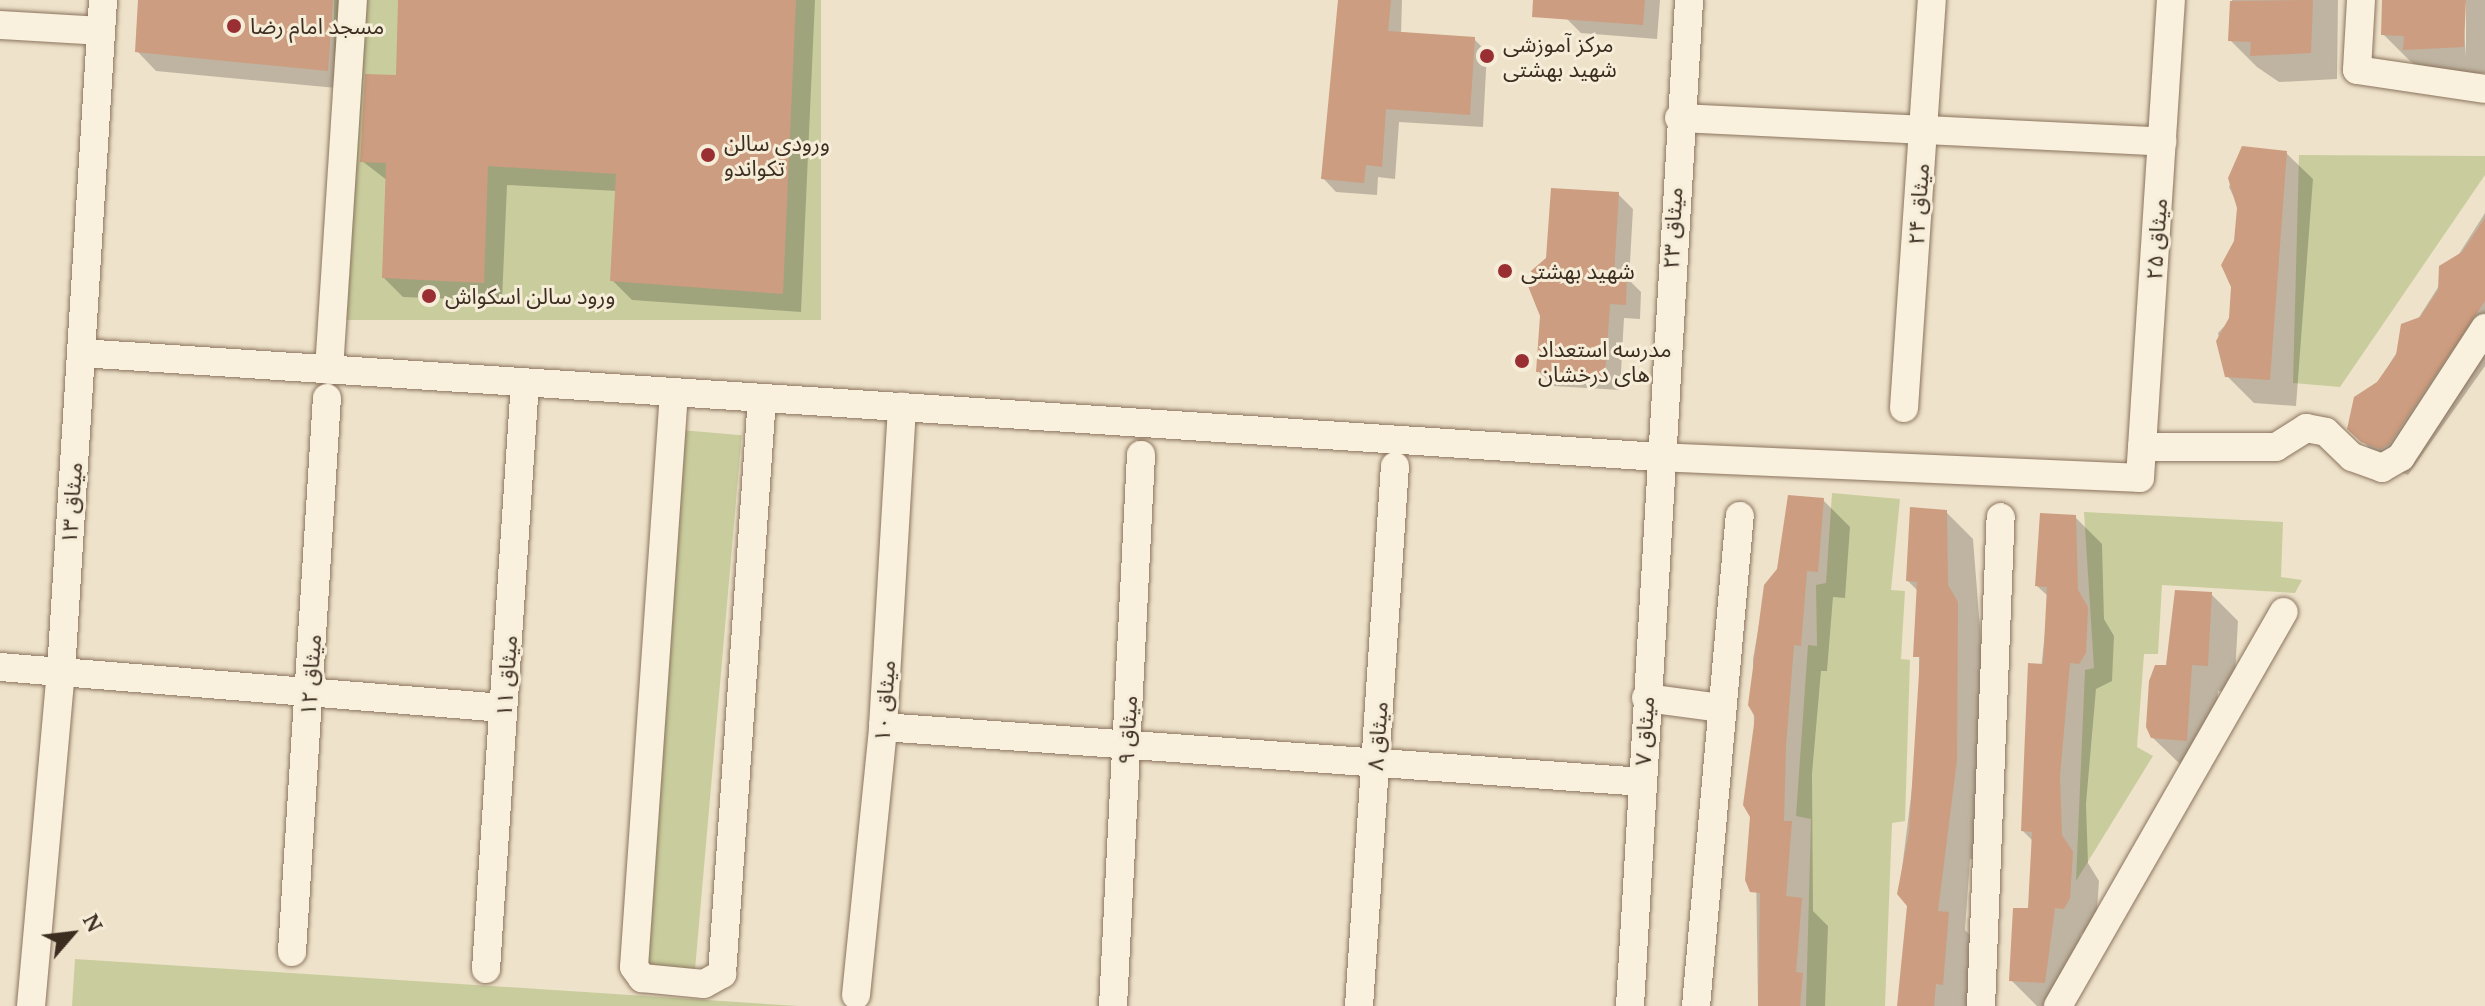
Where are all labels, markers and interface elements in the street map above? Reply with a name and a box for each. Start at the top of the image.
place label: مسجد امام رضا [250,13,384,39]
marker: مسجد امام رضا [225,17,243,35]
place label: مرکز آموزشی شهید بهشتی [1503,30,1617,82]
marker: مرکز آموزشی شهید بهشتی [1478,47,1496,65]
place label: ورودی سالن تکواندو [724,129,830,180]
marker: ورودی سالن تکواندو [699,146,717,164]
street label: میثاق ۲۴ [1902,162,1934,246]
street label: میثاق ۲۳ [1657,186,1687,270]
street label: میثاق ۲۵ [2140,197,2172,281]
place label: شهید بهشتی [1521,258,1635,284]
marker: شهید بهشتی [1496,262,1514,280]
place label: ورود سالن اسکواش [445,283,615,309]
marker: ورود سالن اسکواش [420,287,438,305]
place label: مدرسه استعداد های درخشان [1538,335,1672,386]
marker: مدرسه استعداد های درخشان [1513,352,1531,370]
street label: میثاق ۱۳ [55,461,87,545]
street label: میثاق ۱۲ [294,633,326,717]
street label: میثاق ۱۱ [490,634,522,718]
street label: میثاق ۱۰ [868,659,900,743]
street label: میثاق ۹ [1112,695,1142,765]
street label: میثاق ۷ [1629,696,1659,766]
street label: میثاق ۸ [1361,701,1393,771]
north arrow [32,894,112,974]
text: N [77,908,110,937]

